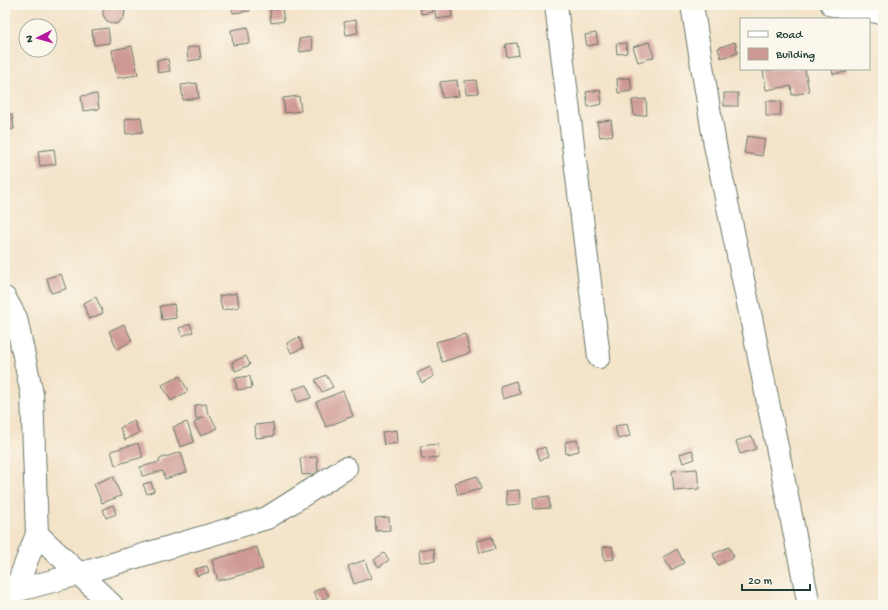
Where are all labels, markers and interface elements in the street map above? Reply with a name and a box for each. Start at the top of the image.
north arrow [18,18,58,58]
legend [740,18,870,70]
text: Road [776,29,803,43]
text: N [24,35,36,43]
text: Building [775,49,815,63]
scale bar [742,566,810,592]
text: 20 m [748,575,773,589]

